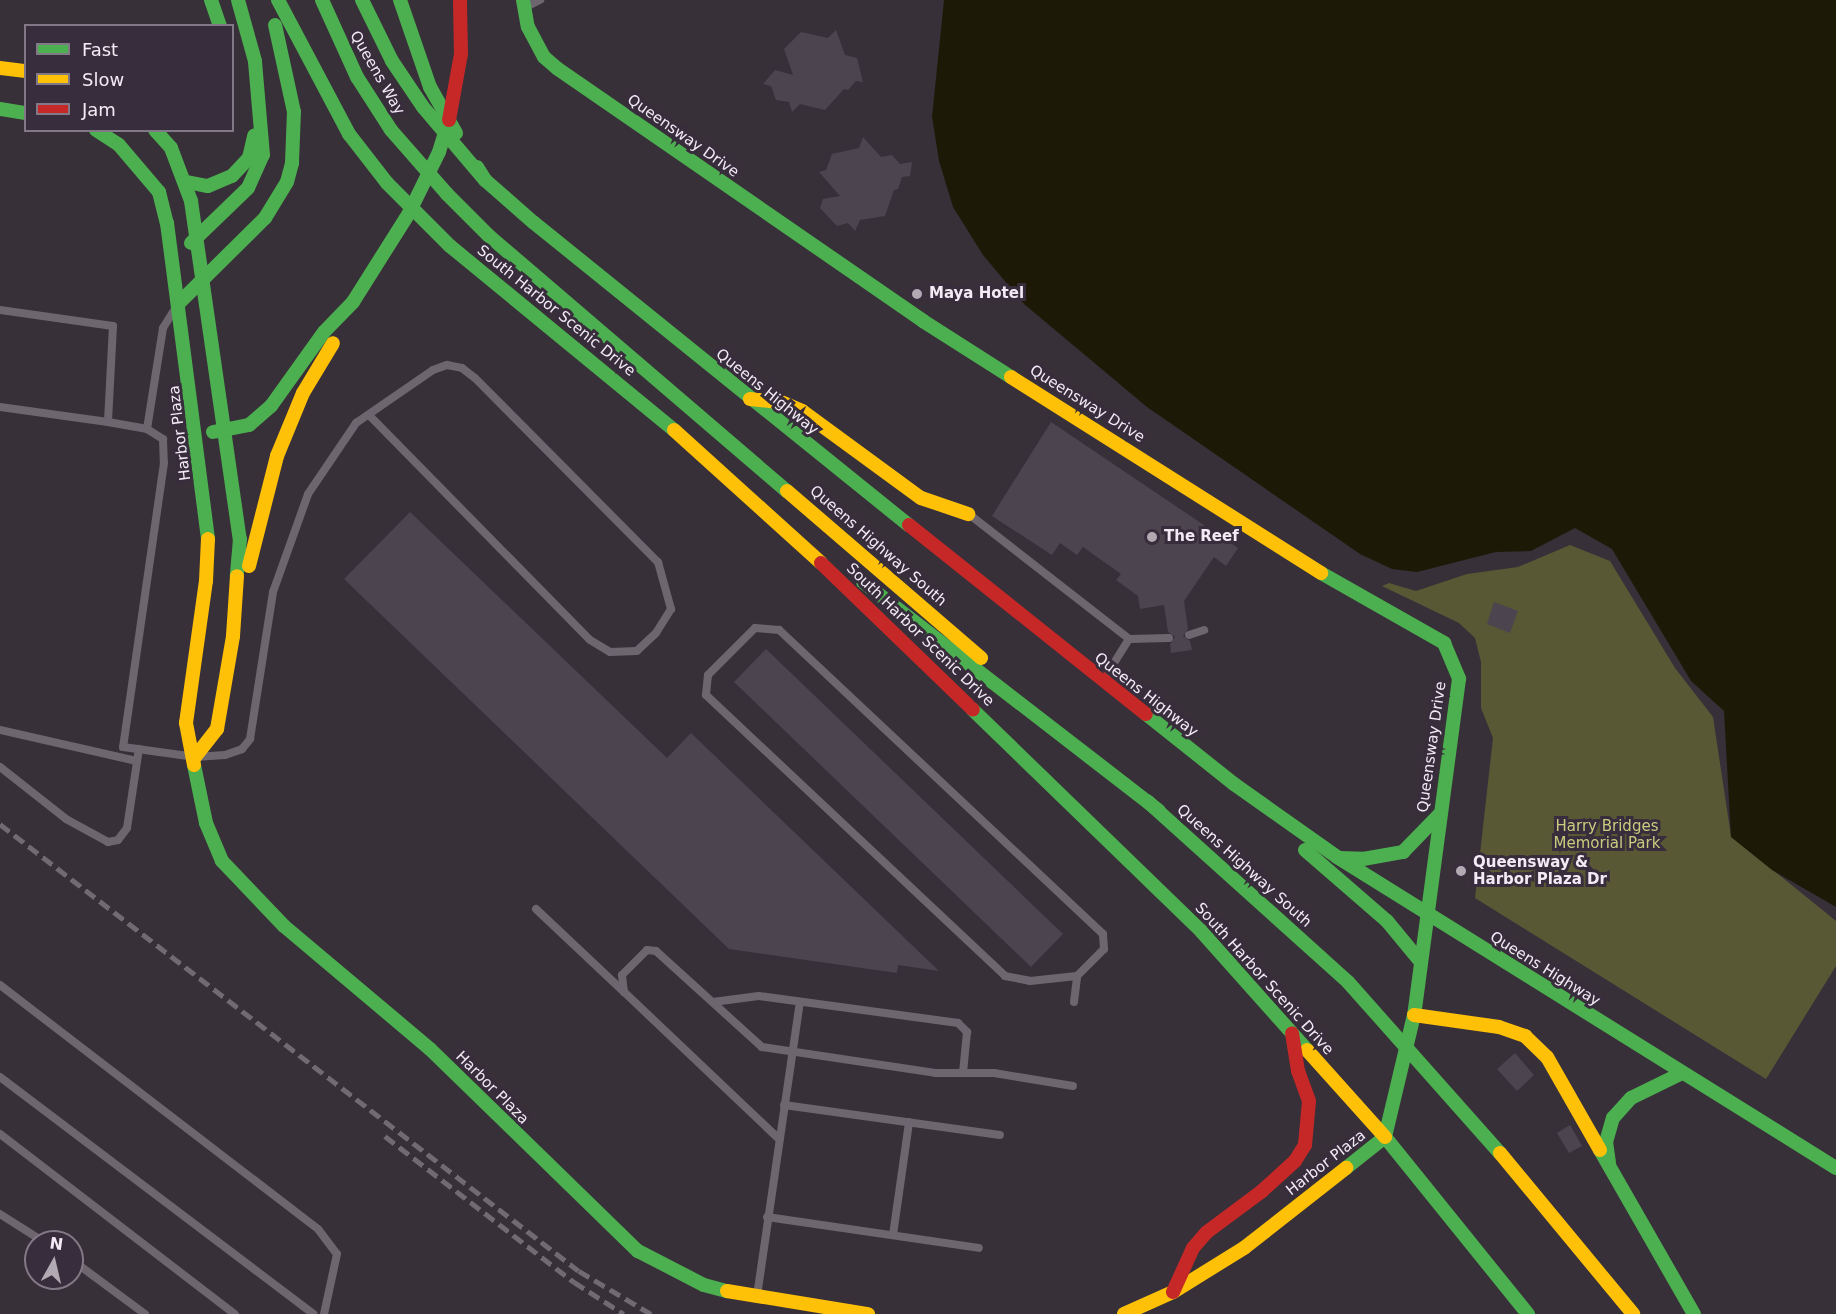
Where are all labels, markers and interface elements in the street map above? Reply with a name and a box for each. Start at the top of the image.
legend [24,24,234,132]
street label: Queens Way [346,28,408,118]
text: Fast [82,39,118,60]
text: Slow [82,69,124,90]
street label: Queensway Drive [624,91,742,181]
text: Jam [82,99,116,120]
street label: South Harbor Scenic Drive [473,242,639,380]
place label: Maya Hotel [929,285,1024,303]
marker: Maya Hotel [910,287,924,301]
street label: Queens Highway [712,345,822,439]
street label: Queensway Drive [1026,361,1148,447]
street label: Harbor Plaza [165,384,195,482]
street label: Queens Highway South [806,482,950,610]
place label: The Reef [1164,528,1239,546]
marker: The Reef [1145,530,1159,544]
street label: South Harbor Scenic Drive [842,560,998,710]
street label: Queens Highway [1091,649,1201,741]
street label: Queensway Drive [1414,680,1450,814]
street label: Queens Highway South [1173,801,1315,931]
park label: Harry Bridges Memorial Park [1554,817,1660,852]
place label: Queensway & Harbor Plaza Dr [1473,853,1607,888]
marker: Queensway & Harbor Plaza Dr [1454,864,1468,878]
street label: South Harbor Scenic Drive [1191,899,1337,1059]
street label: Queens Highway [1487,928,1603,1010]
street label: Harbor Plaza [452,1048,532,1128]
street label: Harbor Plaza [1283,1126,1369,1200]
north arrow [24,1230,84,1290]
text: N [48,1233,64,1254]

